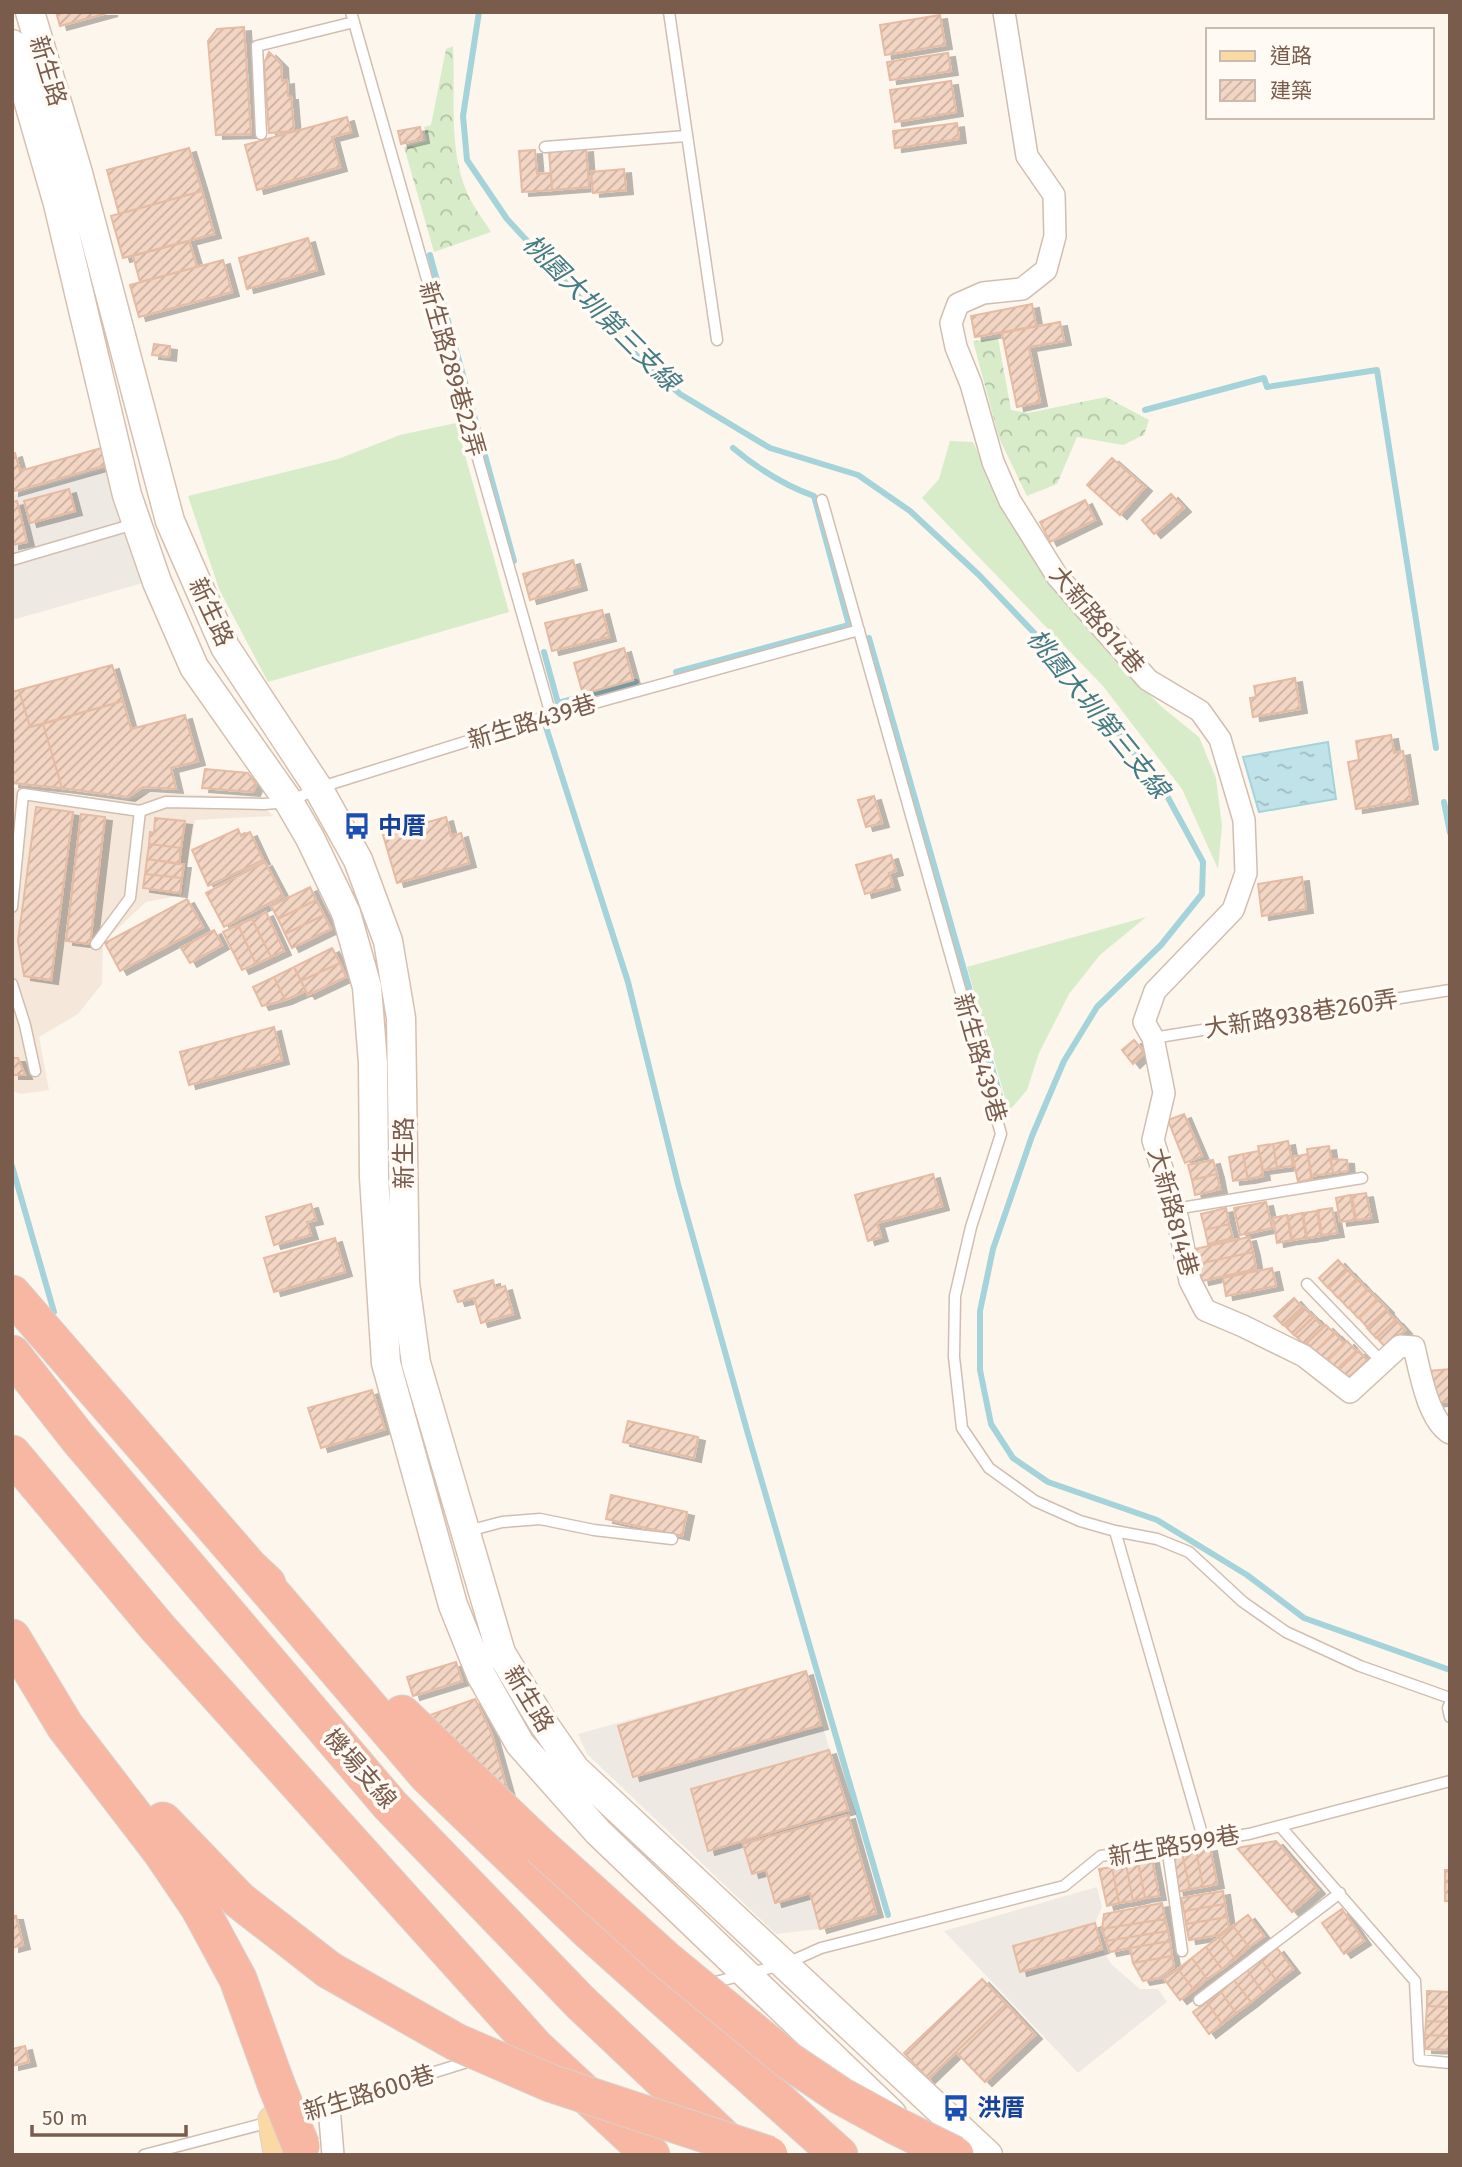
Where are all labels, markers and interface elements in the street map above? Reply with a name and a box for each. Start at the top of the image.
legend [1206,28,1434,119]
street label: 新生路 [24,32,72,110]
text: 道路 [1270,43,1312,69]
text: 建築 [1270,78,1312,104]
water label: 桃園大圳第三支線 [516,228,688,400]
street label: 新生路289巷22弄 [414,278,490,460]
street label: 大新路814巷 [1044,561,1150,679]
street label: 新生路 [183,573,239,651]
water label: 桃園大圳第三支線 [1021,623,1177,807]
street label: 新生路439巷 [464,689,600,755]
bus stop icon: 中厝 [342,811,372,841]
place label: 中厝 [378,812,426,840]
street label: 大新路938巷260弄 [1202,985,1400,1043]
street label: 新生路439巷 [948,990,1012,1126]
street label: 新生路 [390,1117,418,1189]
street label: 大新路814巷 [1142,1145,1204,1279]
street label: 新生路 [498,1661,560,1737]
street label: 機場支線 [318,1724,402,1814]
street label: 新生路599巷 [1106,1821,1242,1871]
street label: 新生路600巷 [300,2060,438,2126]
bus stop icon: 洪厝 [941,2093,971,2123]
scale bar [32,2094,186,2138]
place label: 洪厝 [977,2094,1025,2122]
text: 50 m [42,2105,88,2131]

